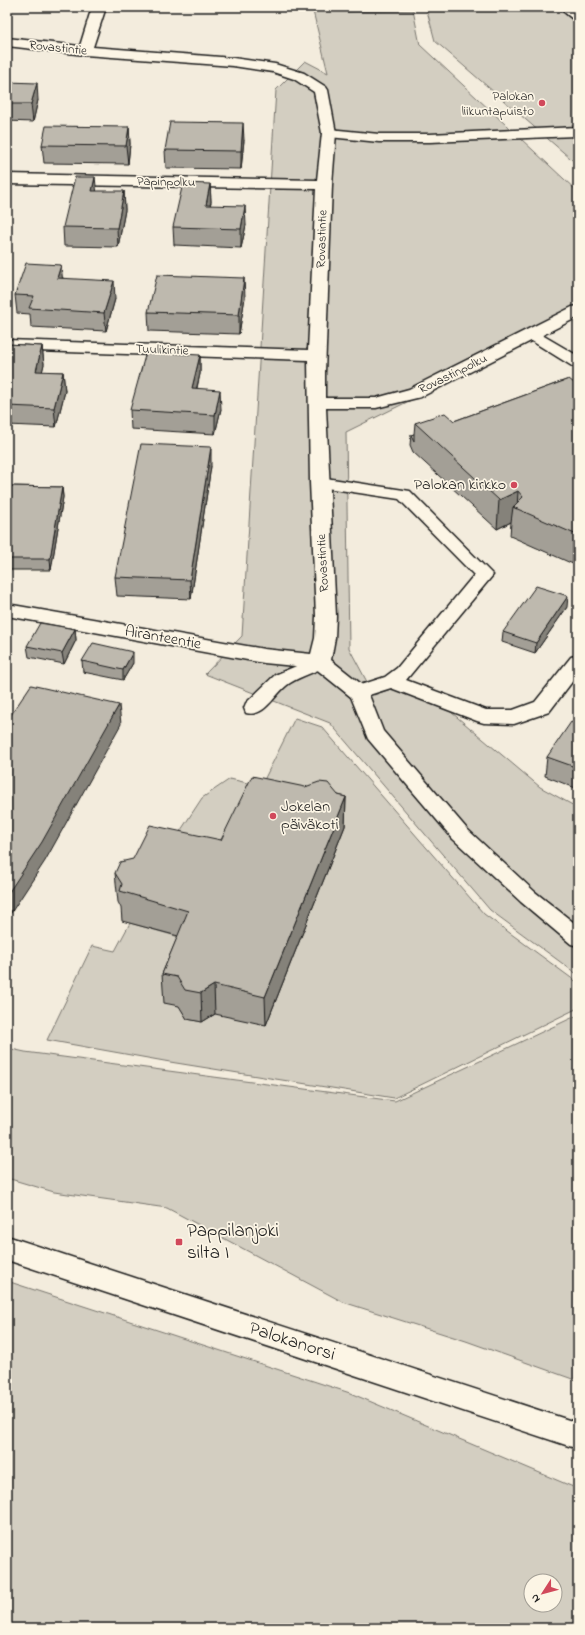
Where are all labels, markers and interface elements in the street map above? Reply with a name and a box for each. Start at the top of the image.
street label: Rovastintie [28,36,88,61]
place label: Palokan liikuntapuisto [462,87,534,121]
marker: Palokan liikuntapuisto [537,98,547,108]
street label: Papinpolku [137,172,195,192]
street label: Rovastintie [311,209,333,268]
street label: Tuulikintie [135,340,189,360]
street label: Rovastinpolku [415,349,491,399]
place label: Palokan kirkko [414,473,506,497]
marker: Palokan kirkko [509,480,519,490]
street label: Rovastintie [312,533,334,593]
street label: Airanteentie [123,619,204,657]
place label: Jokelan päiväkoti [281,795,339,837]
marker: Jokelan päiväkoti [268,811,278,821]
place label: Pappilanjoki silta I [187,1218,279,1267]
marker: Pappilanjoki silta I [174,1237,184,1247]
street label: Palokanorsi [245,1315,339,1369]
north arrow [523,1573,563,1613]
text: N [527,1591,544,1606]

